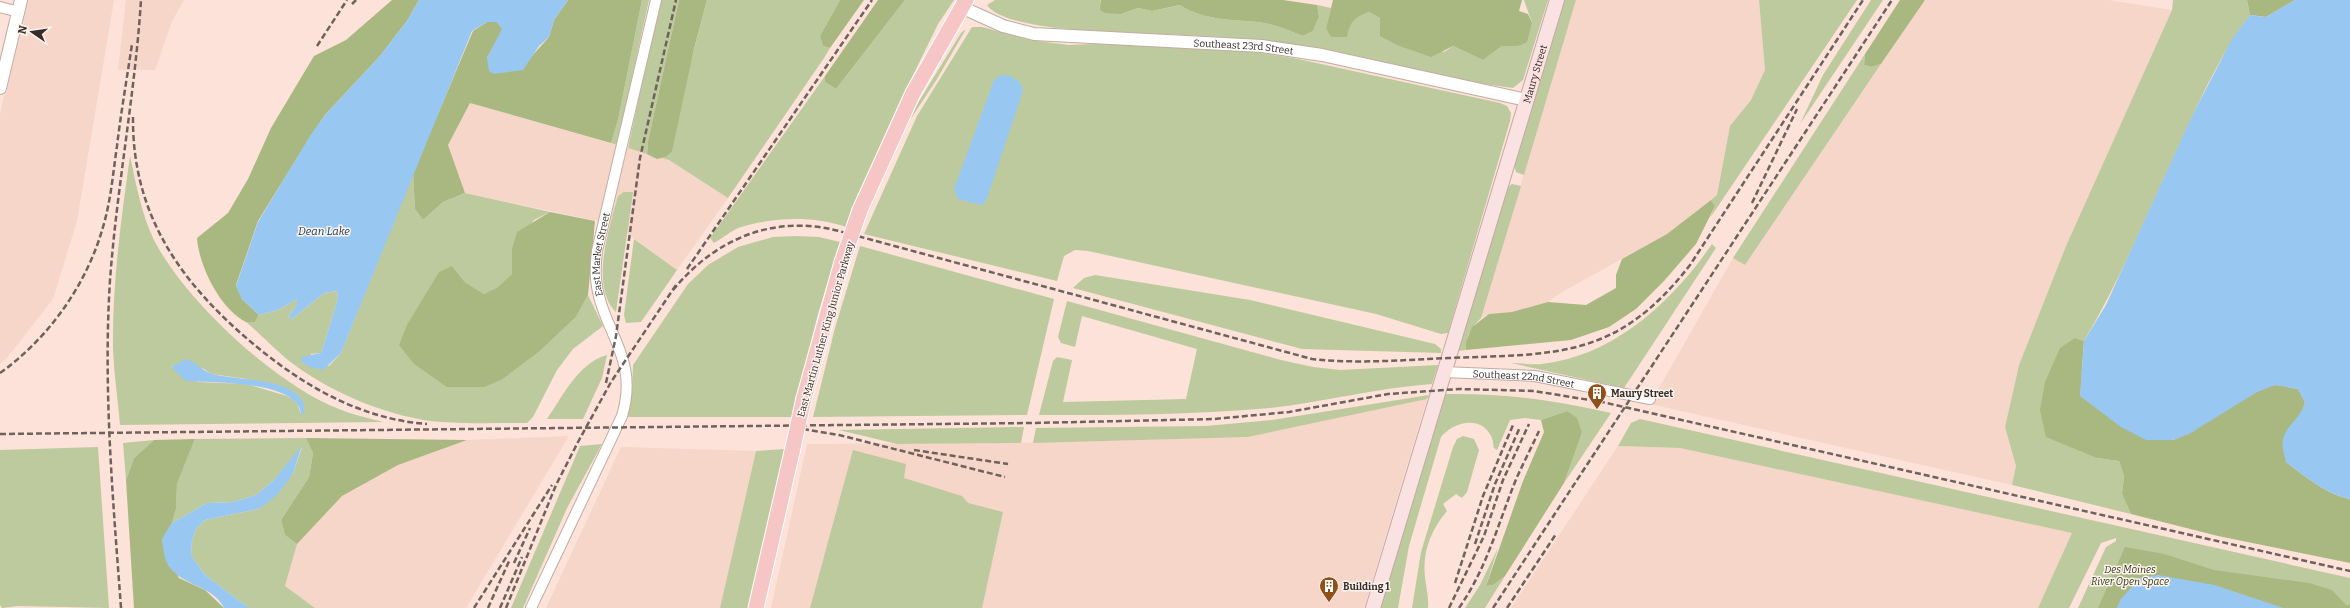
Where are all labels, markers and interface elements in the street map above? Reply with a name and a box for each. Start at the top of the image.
north arrow [12,12,52,52]
text: N [15,24,30,35]
street label: Southeast 23rd Street [1193,37,1294,58]
street label: Maury Street [1521,43,1550,105]
street label: East Market Street [591,211,613,297]
water label: Dean Lake [298,225,350,238]
street label: East Martin Luther King Junior Parkway [795,239,857,419]
street label: Southeast 22nd Street [1472,368,1576,391]
building icon: Maury Street [1586,382,1608,410]
place label: Maury Street [1611,388,1673,400]
park label: Des Moines River Open Space [2091,564,2169,588]
building icon: Building 1 [1318,575,1340,603]
place label: Building 1 [1343,581,1390,593]

